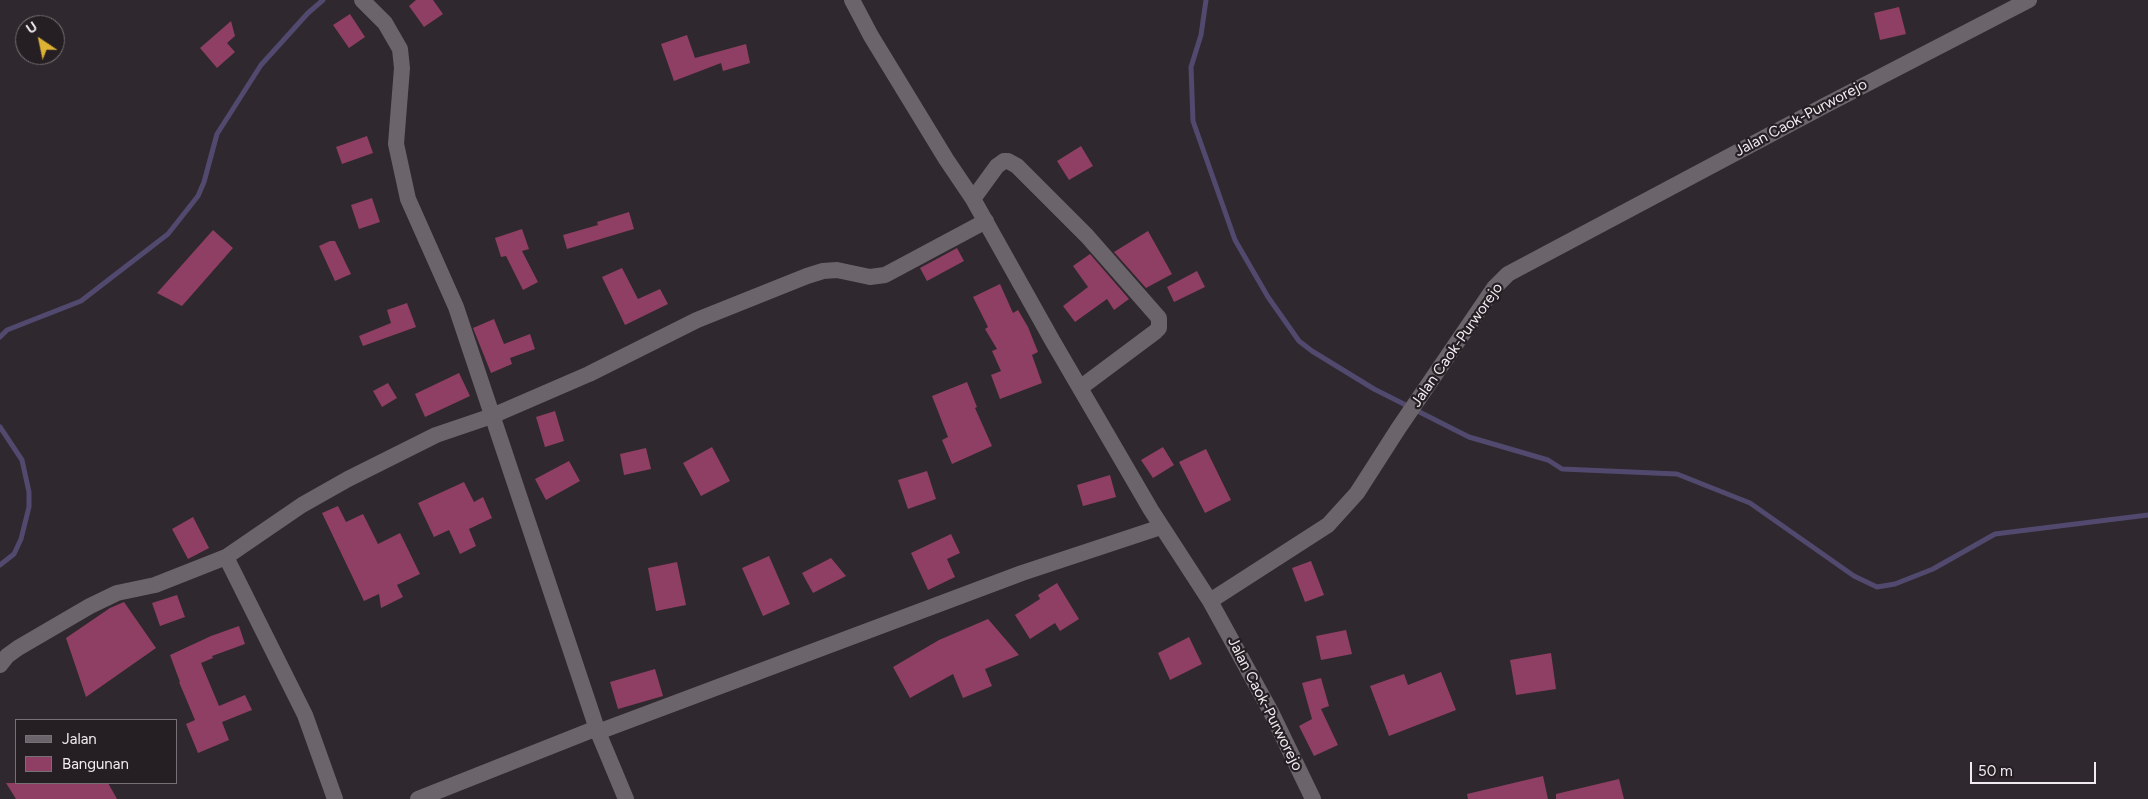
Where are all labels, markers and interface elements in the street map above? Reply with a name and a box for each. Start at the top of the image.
north arrow [15,15,65,65]
text: U [23,18,41,38]
street label: Jalan Caok-Purworejo [1732,75,1870,161]
street label: Jalan Caok-Purworejo [1407,279,1507,411]
street label: Jalan Caok-Purworejo [1224,634,1306,774]
legend [15,719,178,784]
text: Jalan [62,730,97,748]
scale bar [1973,752,2099,784]
text: Bangunan [62,755,129,773]
text: 50 m [1978,762,2013,780]

